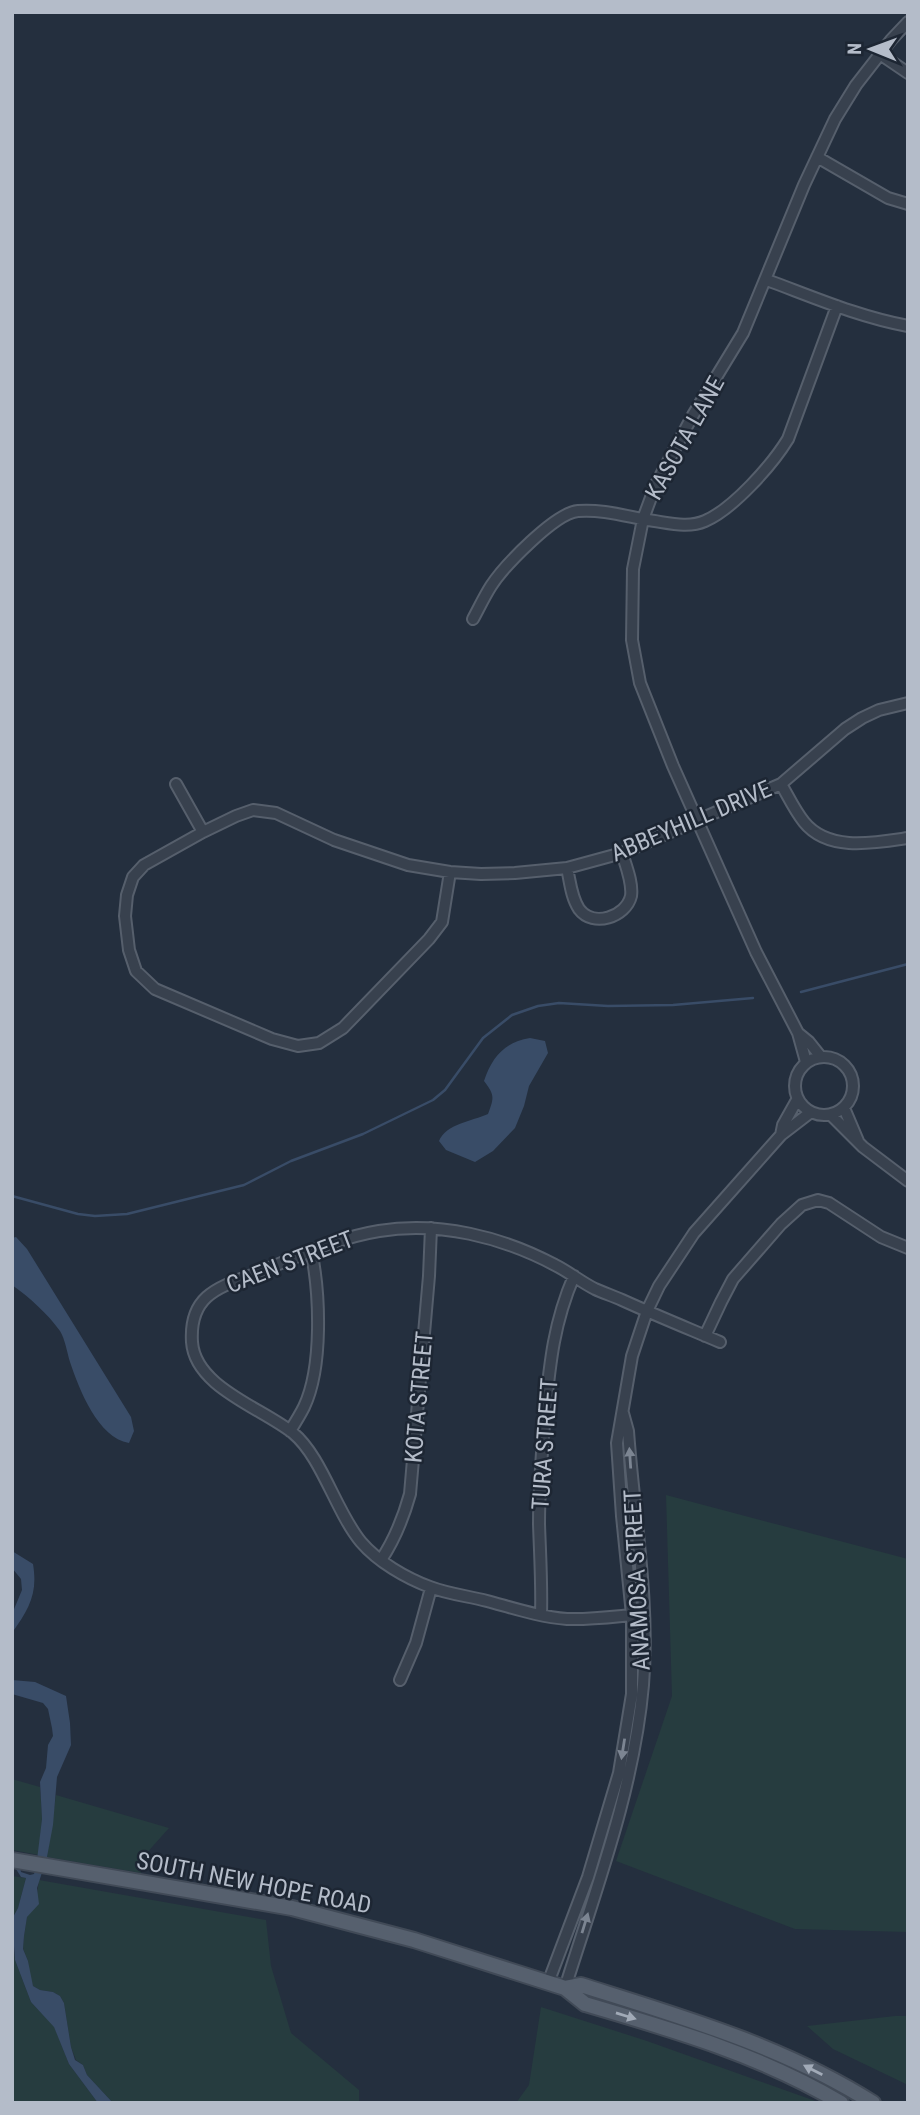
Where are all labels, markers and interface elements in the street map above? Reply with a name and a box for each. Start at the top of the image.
north arrow [836,14,906,84]
text: N [843,43,866,55]
street label: KASOTA LANE [640,371,730,505]
street label: ABBEYHILL DRIVE [607,775,776,867]
street label: CAEN STREET [222,1225,358,1299]
street label: KOTA STREET [399,1330,439,1464]
street label: TURA STREET [526,1377,564,1511]
one-way arrow [624,1447,635,1469]
street label: ANAMOSA STREET [618,1489,656,1671]
one-way arrow [617,1738,628,1760]
street label: SOUTH NEW HOPE ROAD [134,1847,374,1919]
one-way arrow [580,1912,591,1933]
one-way arrow [615,2011,636,2021]
one-way arrow [803,2065,823,2076]

